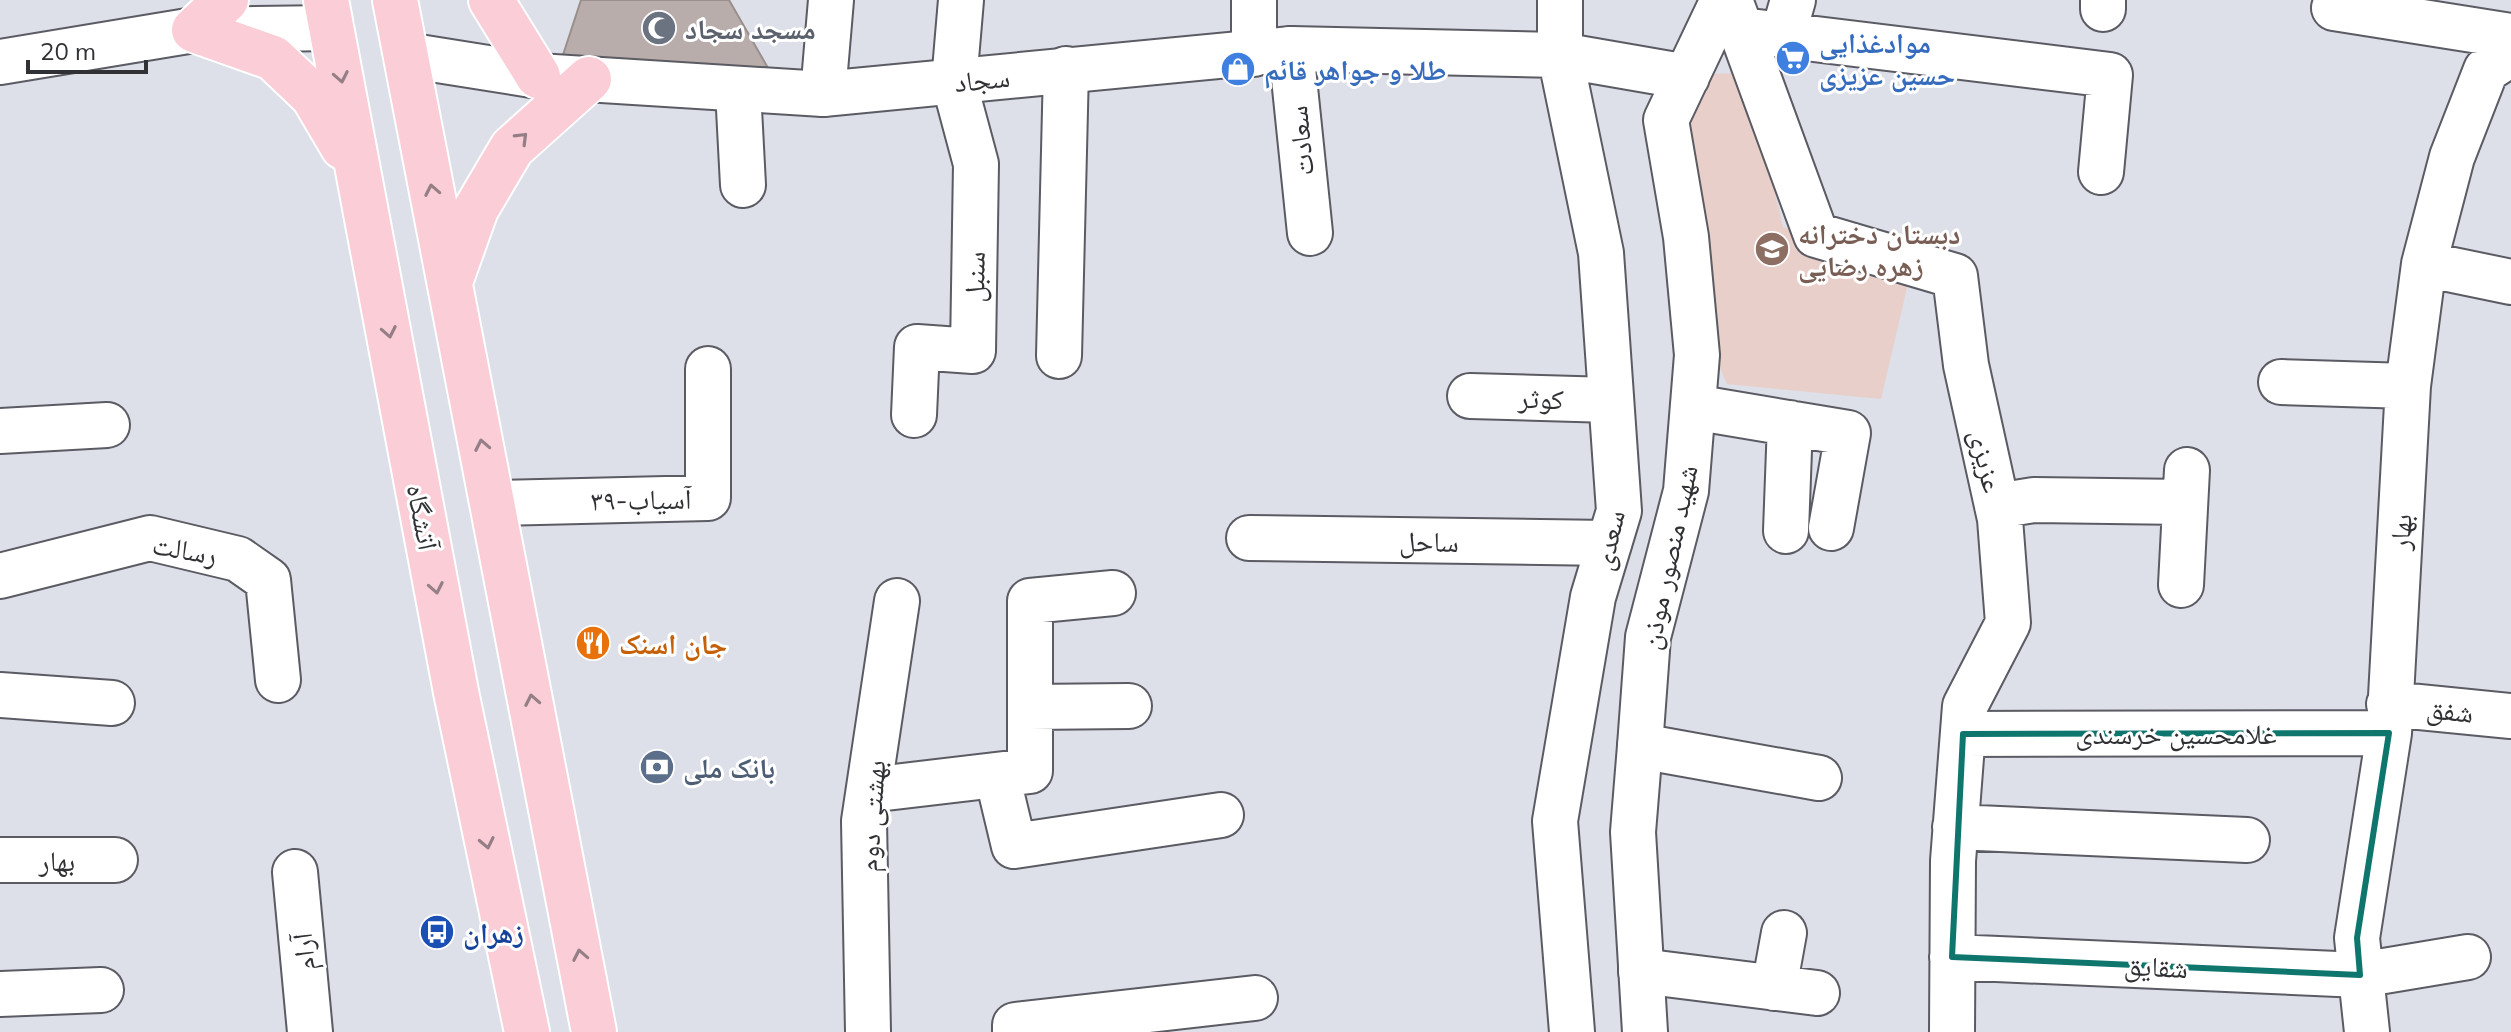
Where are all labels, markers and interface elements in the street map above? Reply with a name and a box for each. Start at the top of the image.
mosque icon: مسجد سجاد [640,9,678,47]
place label: مسجد سجاد [685,11,816,46]
scale bar [28,24,146,74]
place label: موادغذایی حسین عزیزی [1819,25,1955,93]
text: 20 m [40,36,96,66]
supermarket icon: موادغذایی حسین عزیزی [1774,39,1812,77]
shop icon: طلا و جواهر قائم [1219,50,1257,88]
place label: طلا و جواهر قائم [1264,52,1447,89]
street label: سجاد [952,59,1012,99]
one-way arrow [331,70,348,83]
street label: سعادت [1279,104,1321,178]
one-way arrow [513,133,527,147]
one-way arrow [424,183,441,197]
place label: دبستان دخترانه زهره رضایی [1798,216,1960,284]
school or university icon: دبستان دخترانه زهره رضایی [1753,230,1791,268]
street label: سنبل [956,251,993,303]
one-way arrow [379,325,396,339]
street label: کوثر [1517,380,1565,416]
street label: عزیزی [1963,426,2011,496]
one-way arrow [474,438,491,452]
street label: شهید منصور موذن [1631,462,1705,652]
street label: آتشگاه [400,481,447,554]
street label: ۳۹-آسیاب [590,481,693,517]
street label: سعدی [1584,507,1632,573]
street label: بهار [2381,513,2419,552]
street label: ساحل [1399,523,1459,560]
street label: رسالت [150,526,220,572]
one-way arrow [427,581,444,595]
restaurant icon: جان اسنک [574,624,612,662]
place label: جان اسنک [619,626,727,661]
street label: شفق [2425,690,2475,731]
one-way arrow [524,693,541,707]
street label: غلامحسین خرسندی [2075,716,2277,752]
bank icon: بانک ملی [638,748,676,786]
place label: بانک ملی [683,750,775,786]
street label: بهشتی دوم [850,759,894,873]
one-way arrow [478,835,495,849]
street label: بهار [38,843,75,878]
bus stop icon: زهران [418,913,456,951]
place label: زهران [463,915,524,950]
street label: آرام [284,930,324,973]
street label: شقایق [2123,947,2189,986]
one-way arrow [572,949,589,962]

